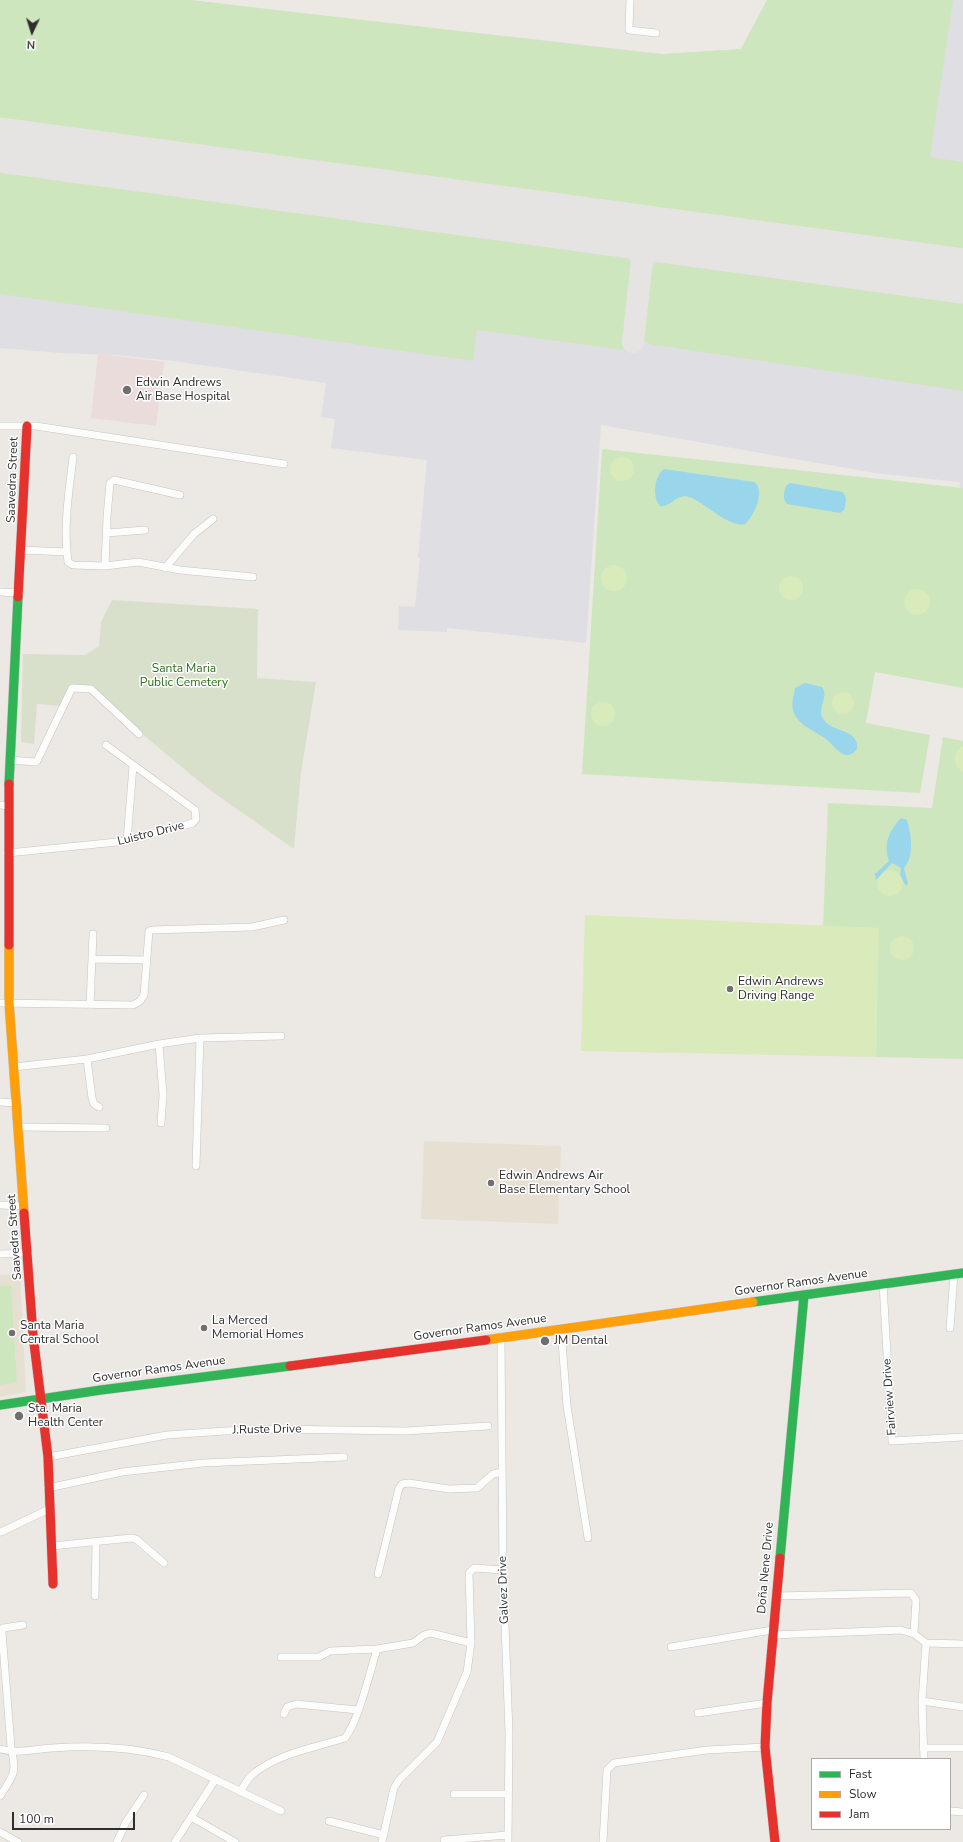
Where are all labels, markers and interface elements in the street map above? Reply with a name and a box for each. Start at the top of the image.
north arrow [12,12,52,52]
text: N [27,37,36,52]
place label: Edwin Andrews Air Base Hospital [136,376,230,404]
marker: Edwin Andrews Air Base Hospital [121,384,133,396]
street label: Saavedra Street [4,437,22,523]
park label: Santa Maria Public Cemetery [140,662,228,690]
street label: Luistro Drive [116,819,186,849]
place label: Edwin Andrews Driving Range [738,975,824,1003]
marker: Edwin Andrews Driving Range [725,984,735,994]
place label: Edwin Andrews Air Base Elementary School [499,1169,630,1197]
marker: Edwin Andrews Air Base Elementary School [486,1178,496,1188]
street label: Saavedra Street [5,1194,25,1280]
street label: Governor Ramos Avenue [734,1267,868,1299]
street label: Governor Ramos Avenue [413,1312,547,1344]
place label: La Merced Memorial Homes [212,1314,304,1342]
place label: Santa Maria Central School [20,1319,99,1347]
marker: La Merced Memorial Homes [199,1323,209,1333]
marker: Santa Maria Central School [7,1328,17,1338]
place label: JM Dental [554,1334,607,1348]
marker: JM Dental [539,1335,551,1347]
street label: Governor Ramos Avenue [92,1354,226,1386]
street label: Fairview Drive [880,1358,900,1436]
place label: Sta. Maria Health Center [28,1402,103,1430]
marker: Sta. Maria Health Center [13,1410,25,1422]
street label: J.Ruste Drive [232,1422,302,1438]
street label: Doña Nene Drive [755,1522,777,1614]
street label: Galvez Drive [496,1556,512,1624]
legend [811,1758,951,1830]
text: Fast [849,1766,872,1782]
text: Slow [849,1786,877,1802]
scale bar [14,1804,137,1830]
text: Jam [849,1806,870,1822]
text: 100 m [19,1811,54,1827]

